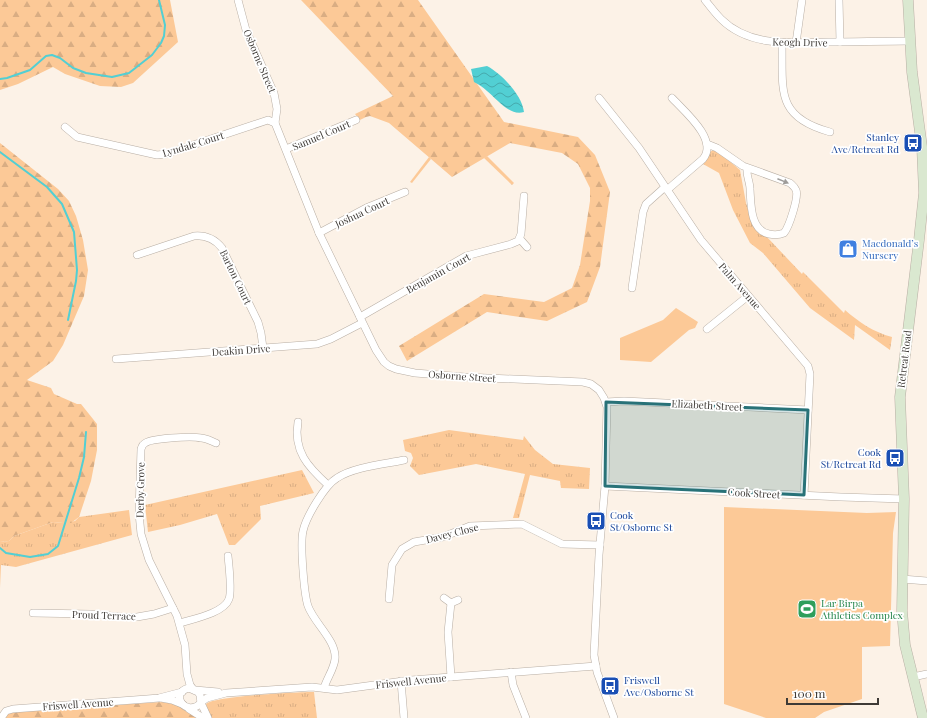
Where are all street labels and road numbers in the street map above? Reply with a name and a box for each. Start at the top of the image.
street label: Osborne Street [240,27,280,95]
street label: Keogh Drive [772,35,828,49]
street label: Samuel Court [290,116,353,153]
street label: Lyndale Court [161,128,226,160]
street label: Joshua Court [332,193,392,231]
street label: Barton Court [217,247,255,307]
street label: Benjamin Court [403,249,473,296]
street label: Palm Avenue [716,260,764,312]
street label: Retreat Road [894,329,915,389]
street label: Deakin Drive [211,341,271,359]
street label: Osborne Street [428,367,497,385]
street label: Elizabeth Street [671,396,743,414]
street label: Derby Grove [133,462,147,518]
street label: Cook Street [727,485,781,501]
street label: Davey Close [424,520,480,546]
street label: Proud Terrace [72,607,136,623]
street label: Friswell Avenue [375,670,447,692]
street label: Friswell Avenue [42,695,114,713]

